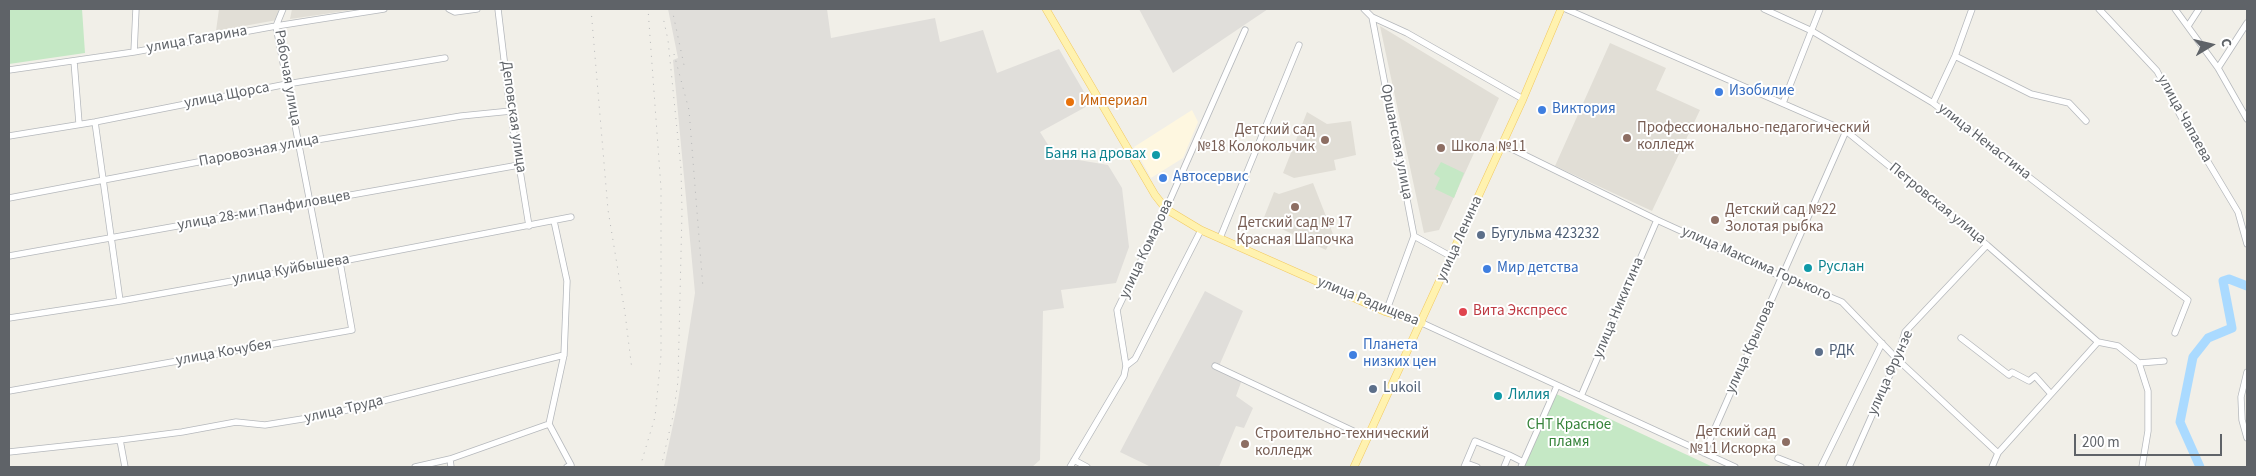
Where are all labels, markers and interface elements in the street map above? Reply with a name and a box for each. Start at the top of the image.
north arrow [2186,20,2236,70]
street label: улица Гагарина [145,22,249,58]
street label: Рабочая улица [270,29,304,127]
text: С [2215,37,2236,48]
street label: Деповская улица [496,60,530,174]
street label: улица Чапаева [2153,72,2215,166]
street label: улица Щорса [183,79,271,113]
street label: Оршанская улица [1376,83,1416,201]
place label: Изобилие [1729,83,1794,101]
marker: Изобилие [1713,86,1725,98]
place label: Империал [1080,93,1147,111]
marker: Империал [1064,96,1076,108]
street label: улица Ненастина [1934,100,2034,184]
place label: Виктория [1552,101,1616,119]
marker: Виктория [1536,104,1548,116]
place label: Профессионально-педагогический колледж [1637,120,1870,155]
place label: Детский сад №18 Колокольчик [1197,122,1315,157]
street label: Паровозная улица [197,131,321,171]
marker: Профессионально-педагогический колледж [1621,132,1633,144]
marker: Детский сад №18 Колокольчик [1319,134,1331,146]
place label: Школа №11 [1451,139,1526,157]
marker: Школа №11 [1435,142,1447,154]
place label: Баня на дровах [1045,146,1146,164]
marker: Баня на дровах [1150,149,1162,161]
street label: Петровская улица [1885,159,1989,249]
place label: Автосервис [1173,169,1248,187]
marker: Автосервис [1157,172,1169,184]
street label: улица 28-ми Панфиловцев [176,187,352,235]
street label: улица Ленина [1433,193,1487,285]
street label: улица Комарова [1116,196,1178,302]
marker: Детский сад № 17 Красная Шапочка [1289,201,1301,213]
place label: Детский сад №22 Золотая рыбка [1725,202,1836,237]
marker: Детский сад №22 Золотая рыбка [1709,214,1721,226]
place label: Детский сад № 17 Красная Шапочка [1236,215,1354,250]
street label: улица Максима Горького [1678,223,1834,305]
place label: Бугульма 423232 [1491,226,1600,244]
marker: Бугульма 423232 [1475,229,1487,241]
street label: улица Куйбышева [231,251,351,289]
street label: улица Никитина [1590,255,1648,361]
place label: Руслан [1818,259,1864,277]
place label: Мир детства [1497,260,1578,278]
marker: Руслан [1802,262,1814,274]
marker: Мир детства [1481,263,1493,275]
street label: улица Радищева [1314,273,1422,331]
street label: улица Крылова [1722,297,1780,397]
place label: Вита Экспресс [1473,303,1567,321]
marker: Вита Экспресс [1457,306,1469,318]
street label: улица Фрунзе [1864,328,1918,418]
street label: улица Кочубея [175,336,273,370]
place label: Планета низких цен [1363,337,1437,372]
place label: РДК [1829,343,1854,361]
marker: РДК [1813,346,1825,358]
marker: Планета низких цен [1347,349,1359,361]
place label: Lukoil [1383,380,1421,398]
marker: Lukoil [1367,383,1379,395]
place label: Лилия [1508,387,1550,405]
marker: Лилия [1492,390,1504,402]
street label: улица Труда [303,392,385,428]
park label: СНТ Красное пламя [1527,417,1611,452]
place label: Детский сад №11 Искорка [1690,424,1776,459]
scale bar [2076,424,2224,456]
place label: Строительно-технический колледж [1255,426,1429,461]
text: 200 m [2082,432,2120,453]
marker: Детский сад №11 Искорка [1780,436,1792,448]
marker: Строительно-технический колледж [1239,438,1251,450]

